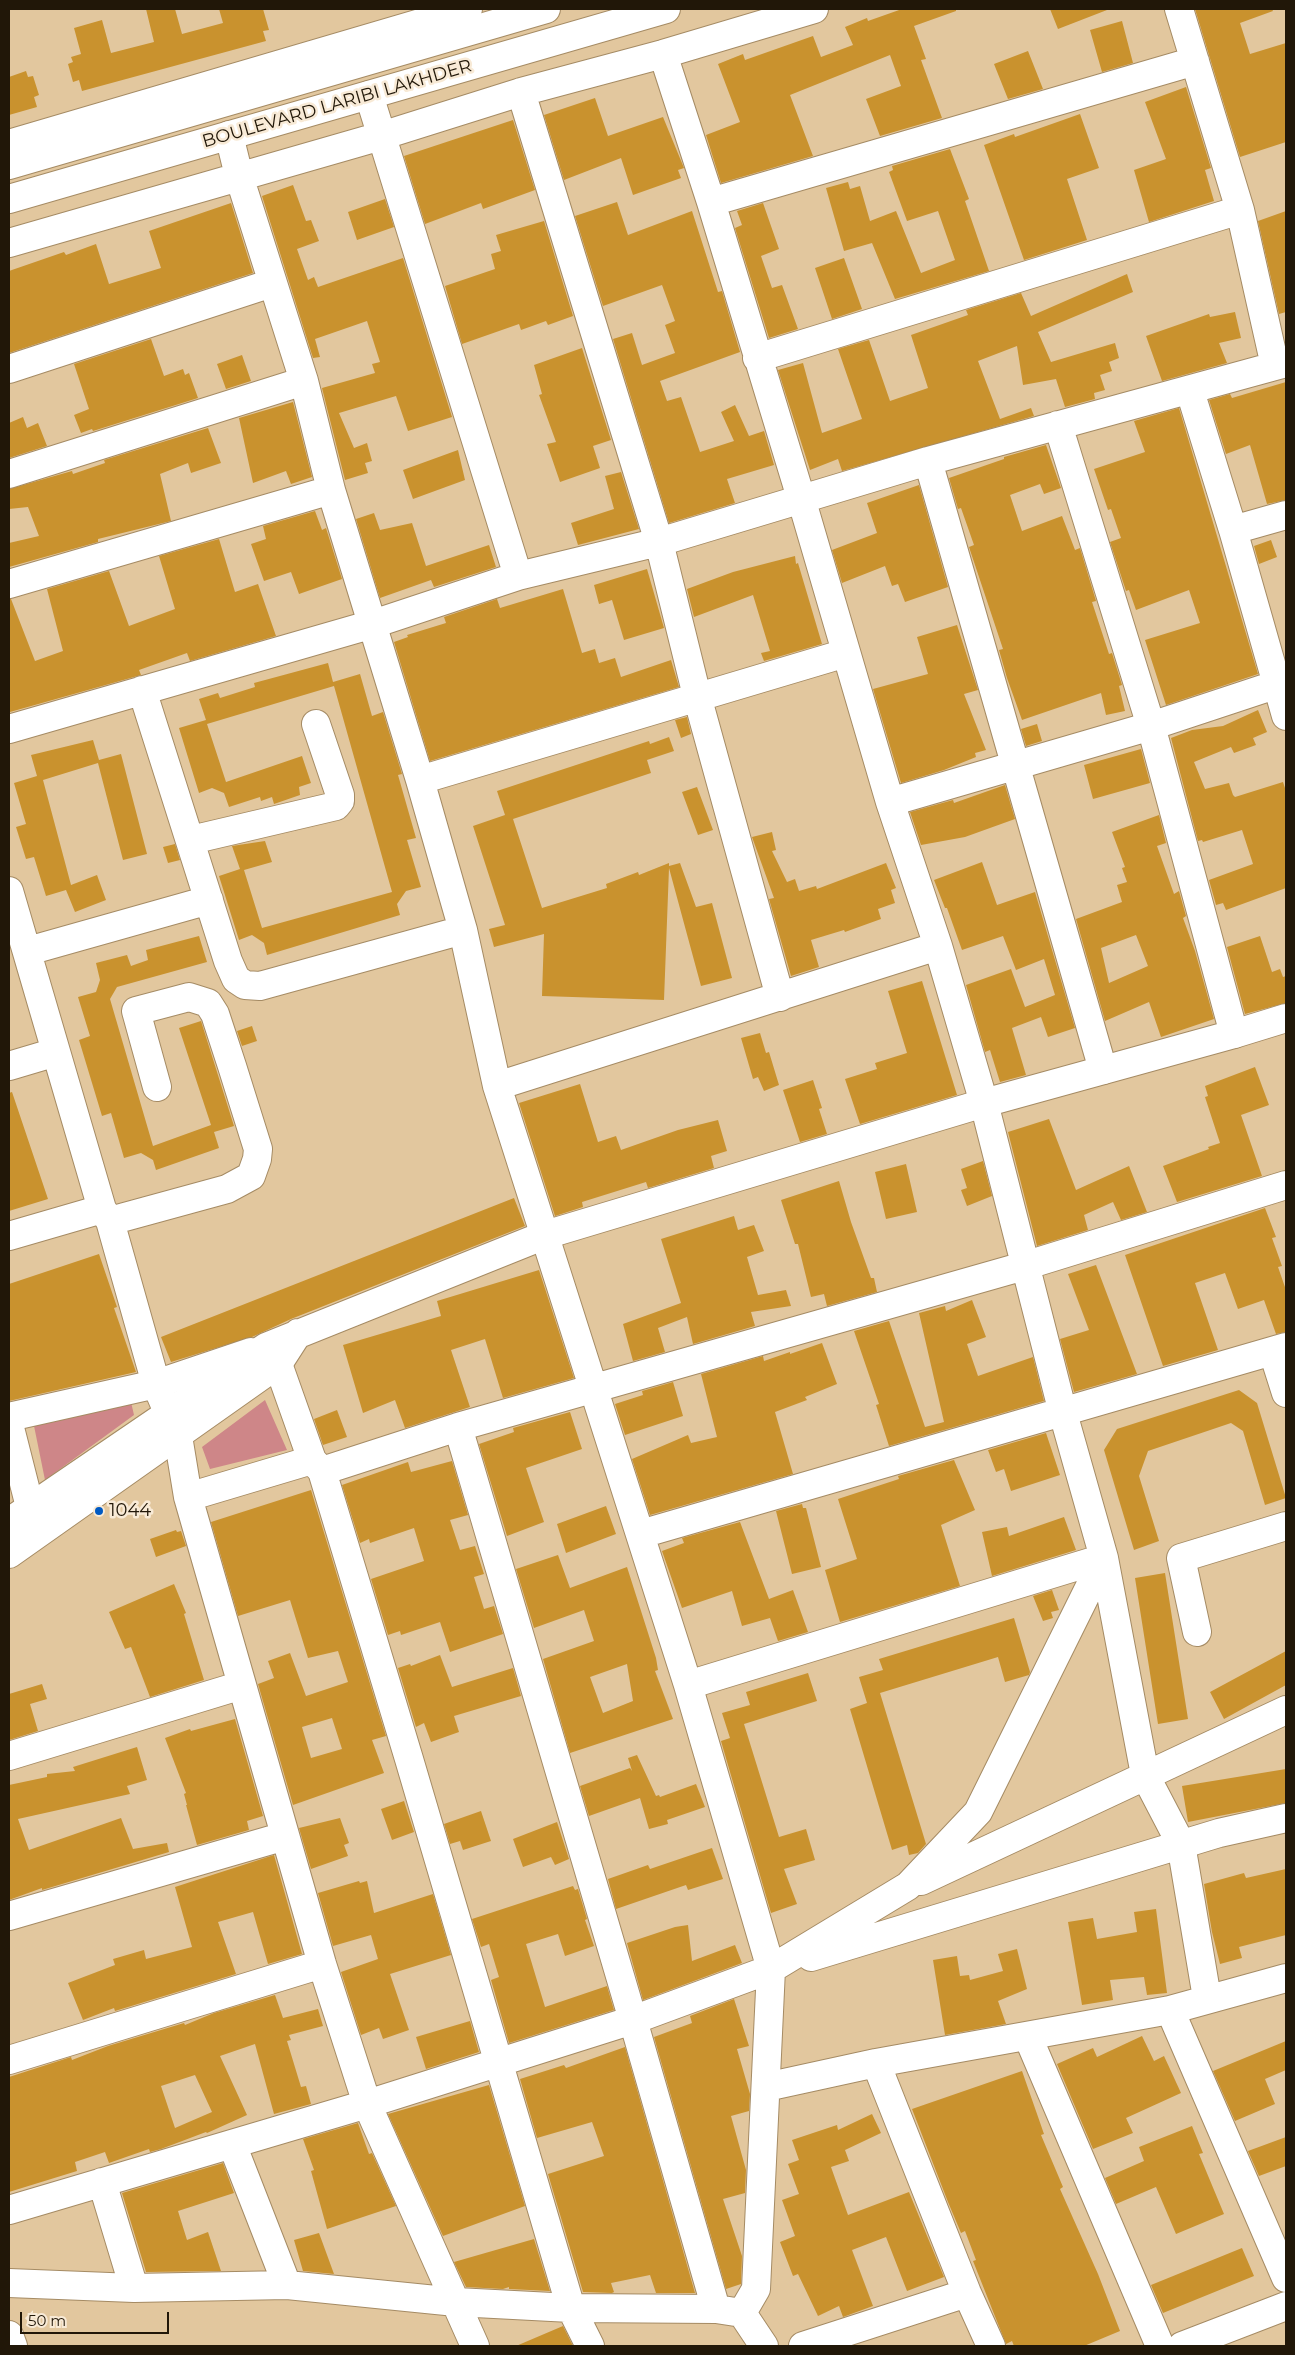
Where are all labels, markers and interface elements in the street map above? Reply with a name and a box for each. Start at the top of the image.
street label: BOULEVARD LARIBI LAKHDER [200,55,474,153]
place label: 1044 [109,1500,151,1522]
marker: 1044 [93,1505,105,1517]
scale bar [22,2302,171,2334]
text: 50 m [28,2311,66,2330]

